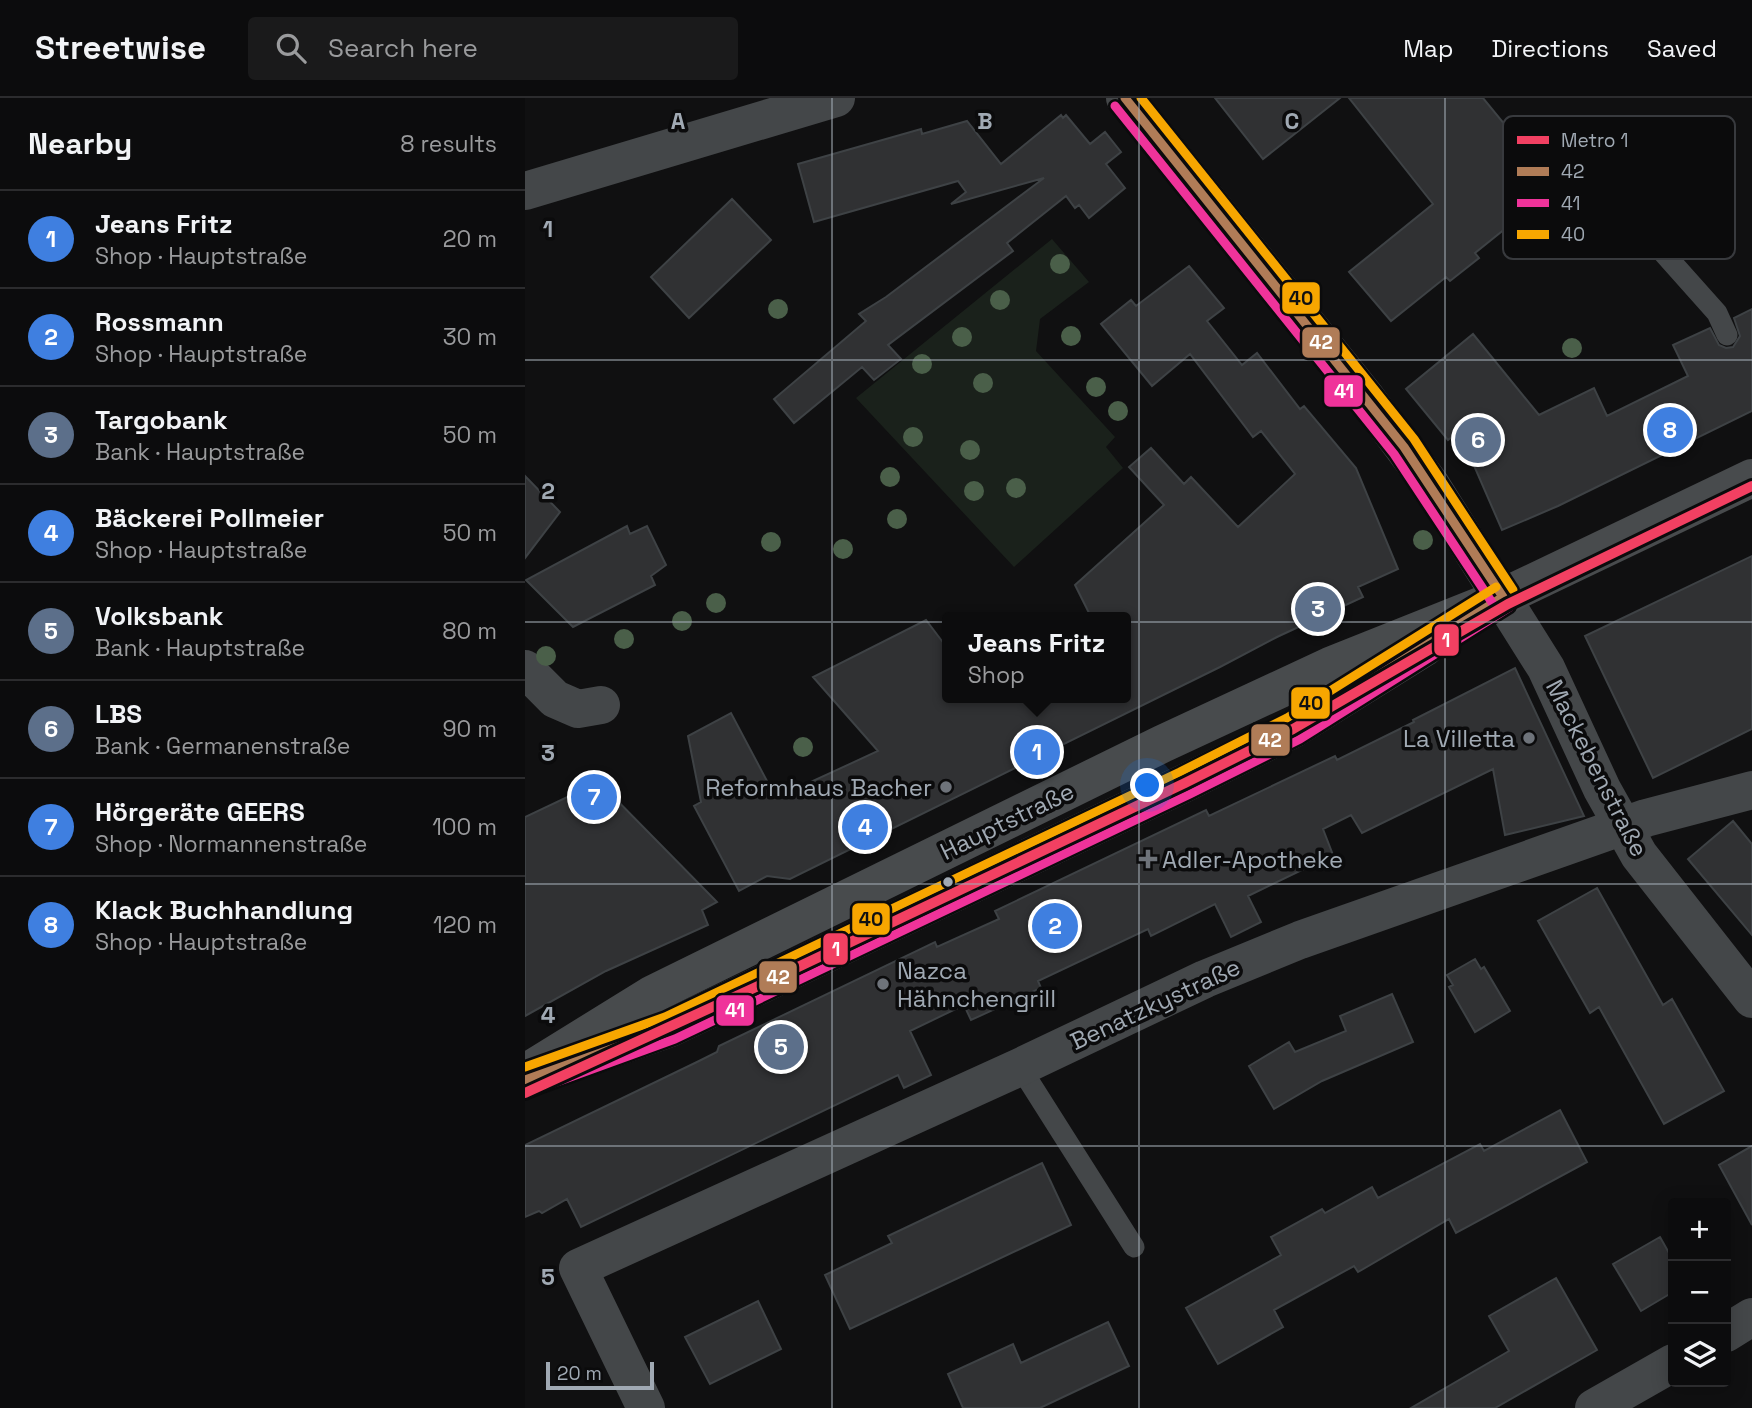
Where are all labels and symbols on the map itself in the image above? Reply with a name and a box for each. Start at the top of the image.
text: A [671,106,686,136]
text: B [977,106,993,136]
text: C [1285,106,1299,136]
legend [1503,116,1735,259]
text: Metro 1 [1561,128,1628,153]
text: 42 [1561,159,1584,184]
text: 41 [1561,191,1580,216]
text: 1 [543,214,553,244]
text: 40 [1561,222,1585,247]
line badge: 40 [1281,281,1321,315]
text: 40 [1289,286,1313,311]
line badge: 42 [1301,326,1341,359]
text: 42 [1309,330,1333,355]
line badge: 41 [1323,374,1364,408]
text: 41 [1334,379,1354,404]
pin: 8 [1647,404,1693,456]
pin: 6 [1455,414,1501,466]
text: 2 [541,476,555,506]
pin: 3 [1295,583,1341,635]
line badge: 1 [1433,623,1460,657]
text: 1 [1442,628,1450,653]
street label: Mackebenstraße [1539,674,1655,862]
line badge: 40 [1290,686,1331,720]
text: 40 [1299,691,1323,716]
line badge: 42 [1250,723,1291,757]
place label: La Villetta [1403,723,1515,754]
pin: 1 [1014,726,1060,778]
text: 42 [1258,728,1282,753]
marker: La Villetta [1521,730,1537,746]
text: 3 [541,738,555,768]
your location [1130,768,1164,802]
pin: 7 [571,771,617,823]
place label: Reformhaus Bacher [705,772,932,803]
street label: Hauptstraße [935,775,1079,867]
marker: Reformhaus Bacher [938,779,954,795]
pin: 4 [842,801,888,853]
place label: Adler-Apotheke [1162,844,1343,875]
marker: Adler-Apotheke [1140,851,1156,867]
unlabelled marker [941,875,955,889]
pin: 2 [1032,900,1078,952]
line badge: 40 [851,902,891,936]
text: 40 [859,907,883,932]
line badge: 1 [822,932,849,966]
text: 1 [832,937,840,962]
street label: Benatzkystraße [1065,951,1245,1057]
place label: Nazca Hähnchengrill [897,955,1056,1014]
line badge: 42 [758,960,798,994]
text: 42 [766,965,790,990]
marker: Nazca Hähnchengrill [875,976,891,992]
line badge: 41 [715,994,755,1027]
text: 41 [725,998,745,1023]
text: 4 [541,1000,556,1030]
pin: 5 [758,1021,804,1073]
text: 5 [541,1262,555,1292]
scale bar [546,1359,655,1391]

